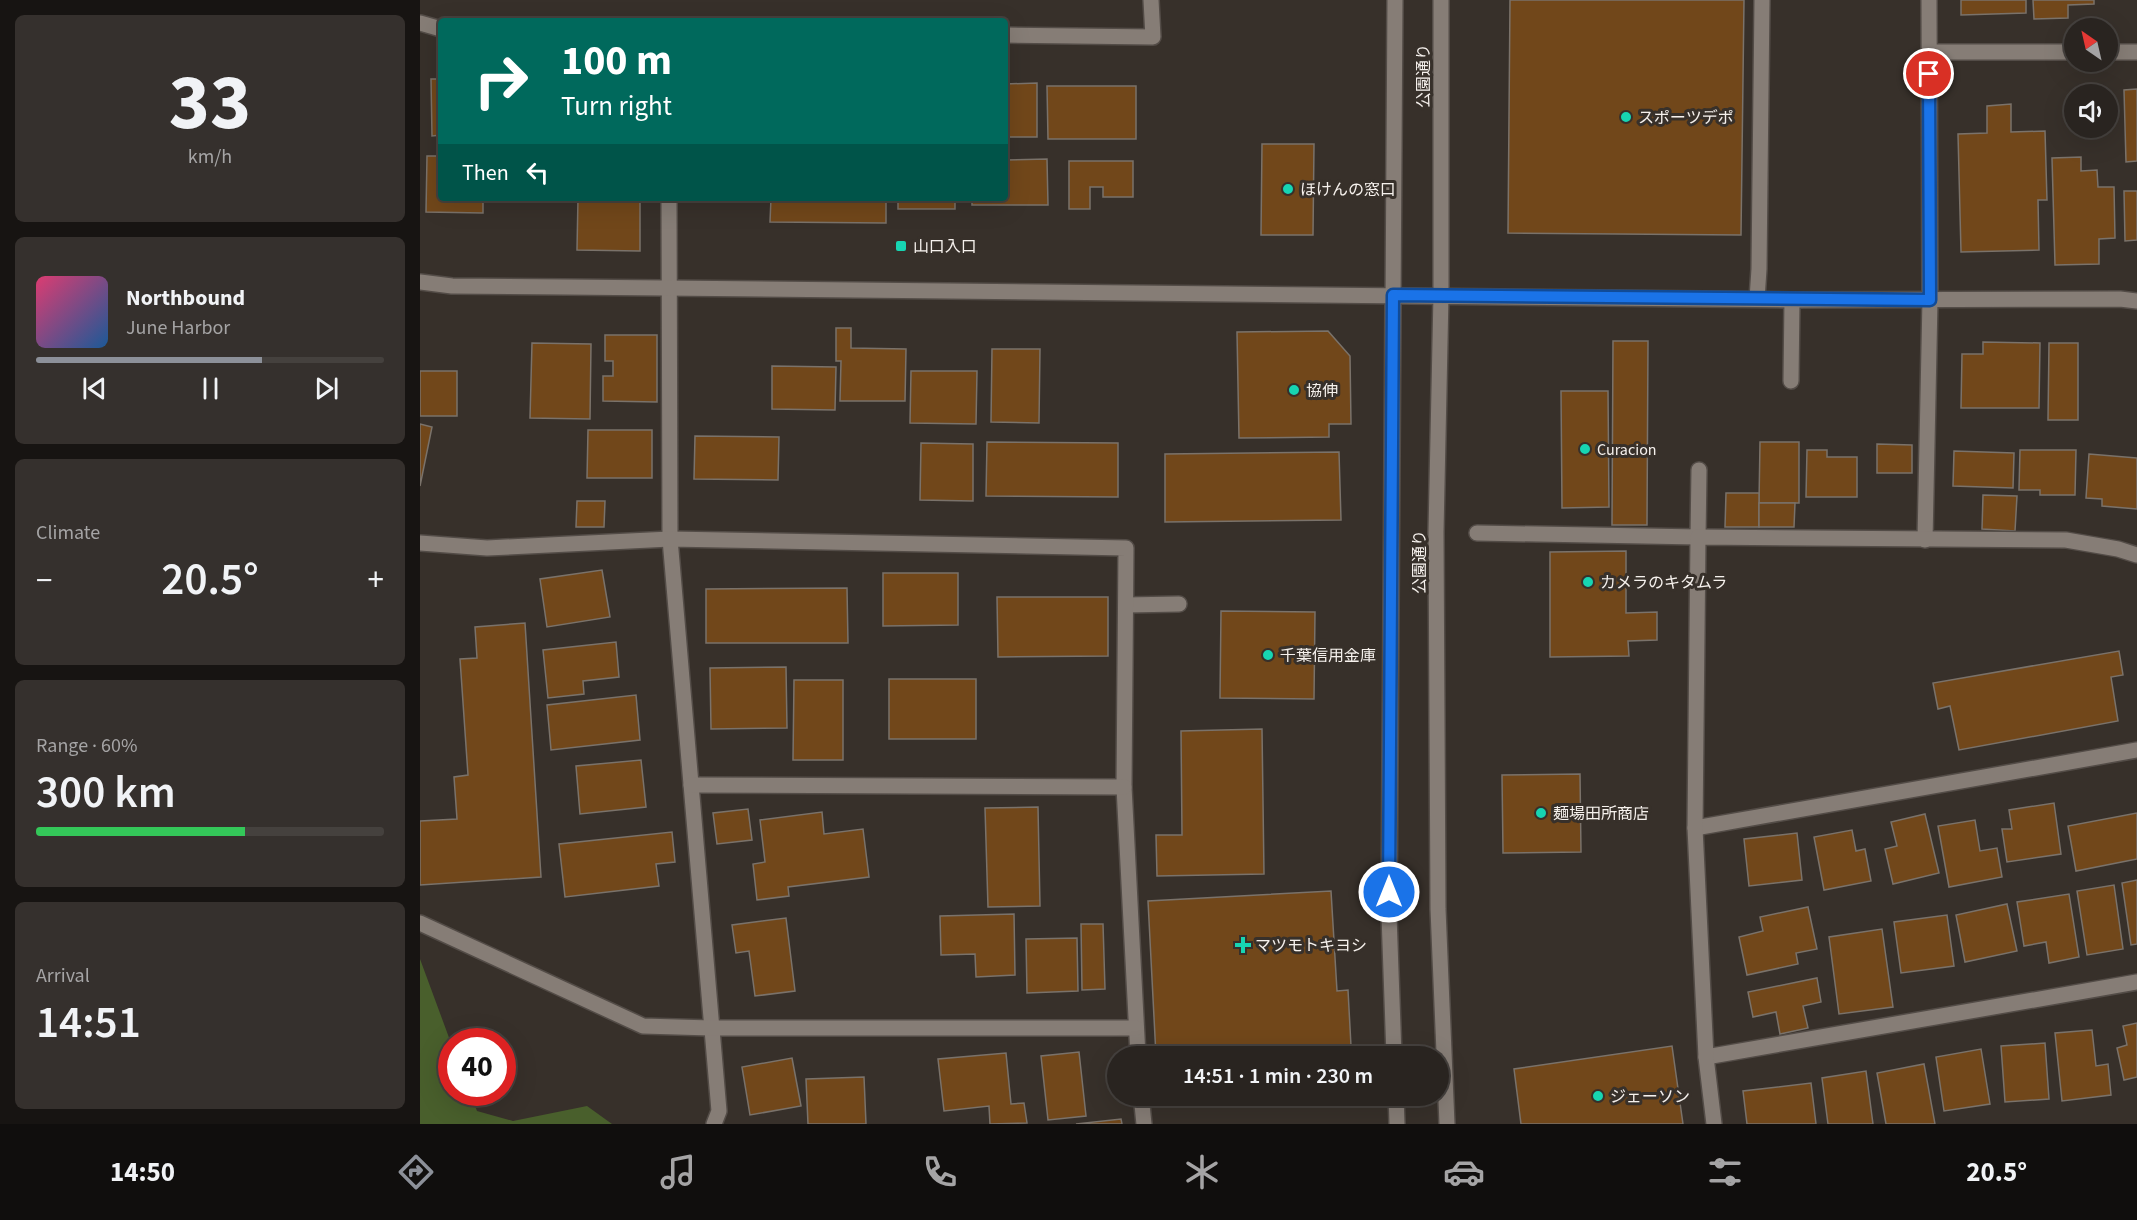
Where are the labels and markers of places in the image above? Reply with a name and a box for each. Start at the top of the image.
pin [1903,48,1954,99]
place label: スポーツデポ [1638,107,1734,129]
marker: スポーツデポ [1619,110,1633,124]
place label: ほけんの窓口 [1300,179,1396,201]
marker: ほけんの窓口 [1281,182,1295,196]
place label: 山口入口 [913,236,977,258]
marker: 山口入口 [894,239,908,253]
place label: 協伸 [1306,380,1338,402]
marker: 協伸 [1287,383,1301,397]
place label: Curacion [1597,439,1657,461]
marker: Curacion [1578,442,1592,456]
place label: カメラのキタムラ [1600,572,1727,594]
marker: カメラのキタムラ [1581,575,1595,589]
place label: 千葉信用金庫 [1280,645,1376,667]
marker: 千葉信用金庫 [1261,648,1275,662]
place label: 麺場田所商店 [1553,803,1649,825]
marker: 麺場田所商店 [1534,806,1548,820]
place label: マツモトキヨシ [1255,935,1367,957]
marker: マツモトキヨシ [1236,938,1250,952]
place label: ジェーソン [1610,1086,1690,1108]
marker: ジェーソン [1591,1089,1605,1103]

